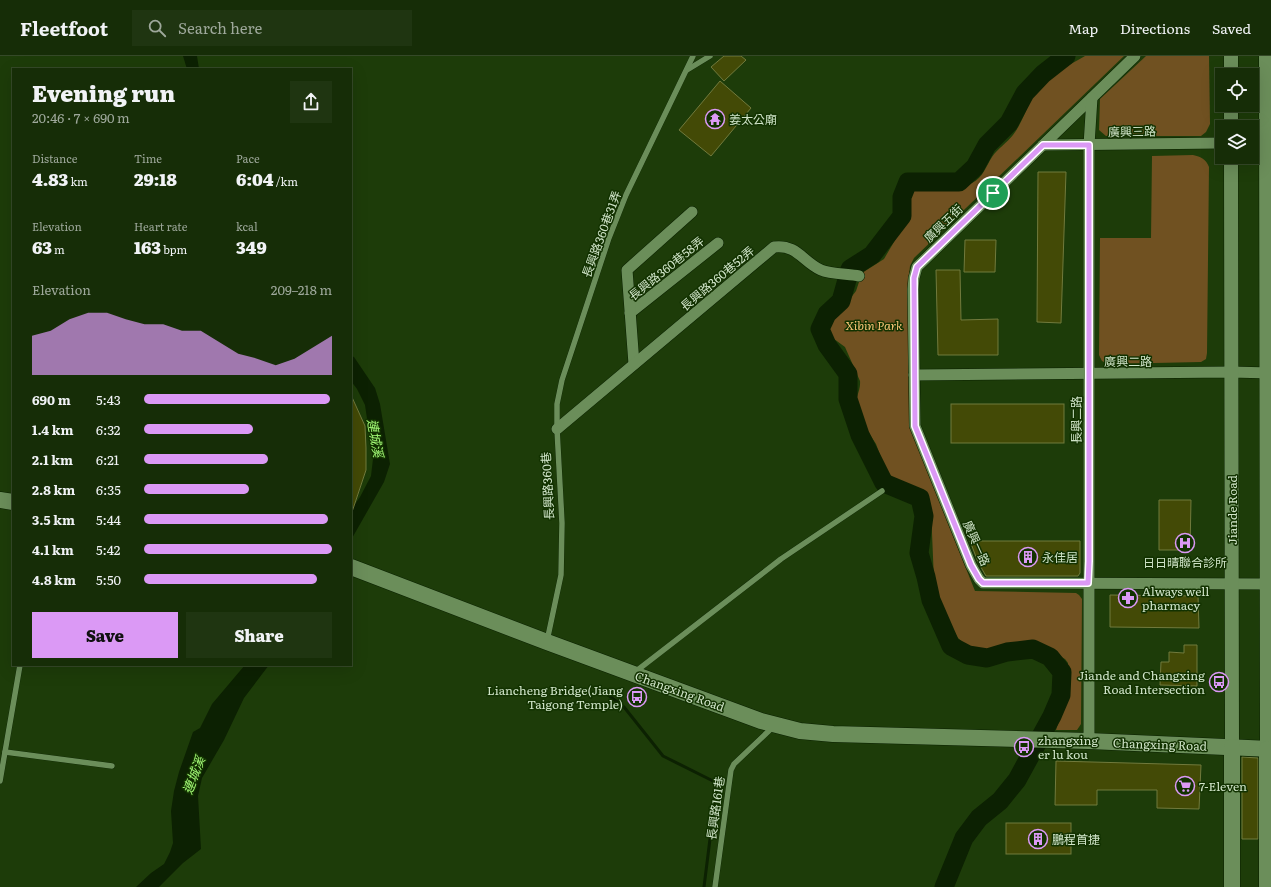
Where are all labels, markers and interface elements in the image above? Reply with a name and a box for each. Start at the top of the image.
search box [132,10,412,46]
text: Fleetfoot [20,14,108,42]
text: Search here [178,16,262,39]
icon: search [146,17,168,39]
text: Map [1068,18,1098,38]
text: Directions [1120,18,1190,38]
text: Saved [1212,18,1251,38]
map controls [1215,68,1259,164]
button: locate [1215,68,1259,112]
text: Evening run [32,76,175,109]
button: share [290,81,332,123]
text: 20:46 · 7 × 690 m [32,108,130,127]
temple icon: 姜太公廟 [704,108,726,130]
place label: 姜太公廟 [729,110,777,128]
button: layers [1215,120,1259,164]
street label: 廣興三路 [1108,122,1156,140]
text: Distance [32,150,77,166]
text: Time [134,150,162,166]
text: Pace [236,150,260,166]
text: 4.83 [32,166,68,191]
text: 29:18 [134,166,177,191]
text: 6:04 [236,166,274,191]
text: km [68,173,88,189]
text: /km [274,173,298,189]
pin [976,176,1010,210]
icon: arrive [982,182,1004,204]
street label: 長興路360巷31弄 [577,188,625,280]
street label: 廣興五街 [919,200,967,246]
text: Elevation [32,218,82,234]
text: Heart rate [134,218,187,234]
text: kcal [236,218,258,234]
street label: 長興路360巷58弄 [624,232,708,304]
text: 63 [32,234,52,259]
text: 163 [134,234,161,259]
text: 349 [236,234,267,259]
text: m [52,241,65,257]
text: bpm [161,241,187,257]
street label: 長興路360巷52弄 [676,242,758,314]
text: Elevation [32,280,91,299]
text: 209–218 m [271,280,332,299]
park label: Xibin Park [846,316,903,334]
street label: 廣興二路 [1104,352,1152,370]
text: 690 m [32,390,71,409]
text: 5:43 [96,390,121,409]
street label: 長興二路 [1067,396,1085,444]
water label: 連城溪 [363,417,389,461]
text: 1.4 km [32,420,73,439]
text: 6:32 [96,420,120,439]
text: 2.1 km [32,450,73,469]
text: 6:21 [96,450,119,469]
street label: 長興路360巷 [536,452,558,520]
street label: Jiande Road [1223,474,1241,545]
text: 2.8 km [32,480,75,499]
text: 6:35 [96,480,121,499]
text: 3.5 km [32,510,75,529]
text: 5:44 [96,510,121,529]
street label: 廣興一路 [959,517,995,569]
hospital icon: 日日晴聯合診所 [1174,532,1196,554]
text: 4.1 km [32,540,74,559]
text: 5:42 [96,540,120,559]
building icon: 永佳居 [1017,546,1039,568]
place label: 永佳居 [1042,548,1078,566]
place label: 日日晴聯合診所 [1143,553,1227,571]
text: 4.8 km [32,570,76,589]
text: 5:50 [96,570,121,589]
place label: Always well pharmacy [1142,582,1209,614]
pharmacy icon: Always well pharmacy [1117,587,1139,609]
button: Save [32,612,178,658]
button: Share [186,612,332,658]
street label: Changxing Road [633,666,728,716]
place label: Jiande and Changxing Road Intersection [1078,666,1205,698]
bus stop icon: Jiande and Changxing Road Intersection [1208,671,1230,693]
place label: Liancheng Bridge(Jiang Taigong Temple) [487,681,623,713]
bus stop icon: Liancheng Bridge(Jiang Taigong Temple) [626,686,648,708]
place label: zhangxing er lu kou [1038,731,1099,763]
street label: Changxing Road [1113,733,1208,755]
bus stop icon: zhangxing er lu kou [1013,736,1035,758]
water label: 連城溪 [177,752,210,797]
street label: 長興路161巷 [702,775,728,841]
supermarket icon: 7-Eleven [1174,775,1196,797]
place label: 7-Eleven [1199,777,1247,795]
building icon: 鵬程首捷 [1027,828,1049,850]
place label: 鵬程首捷 [1052,830,1100,848]

